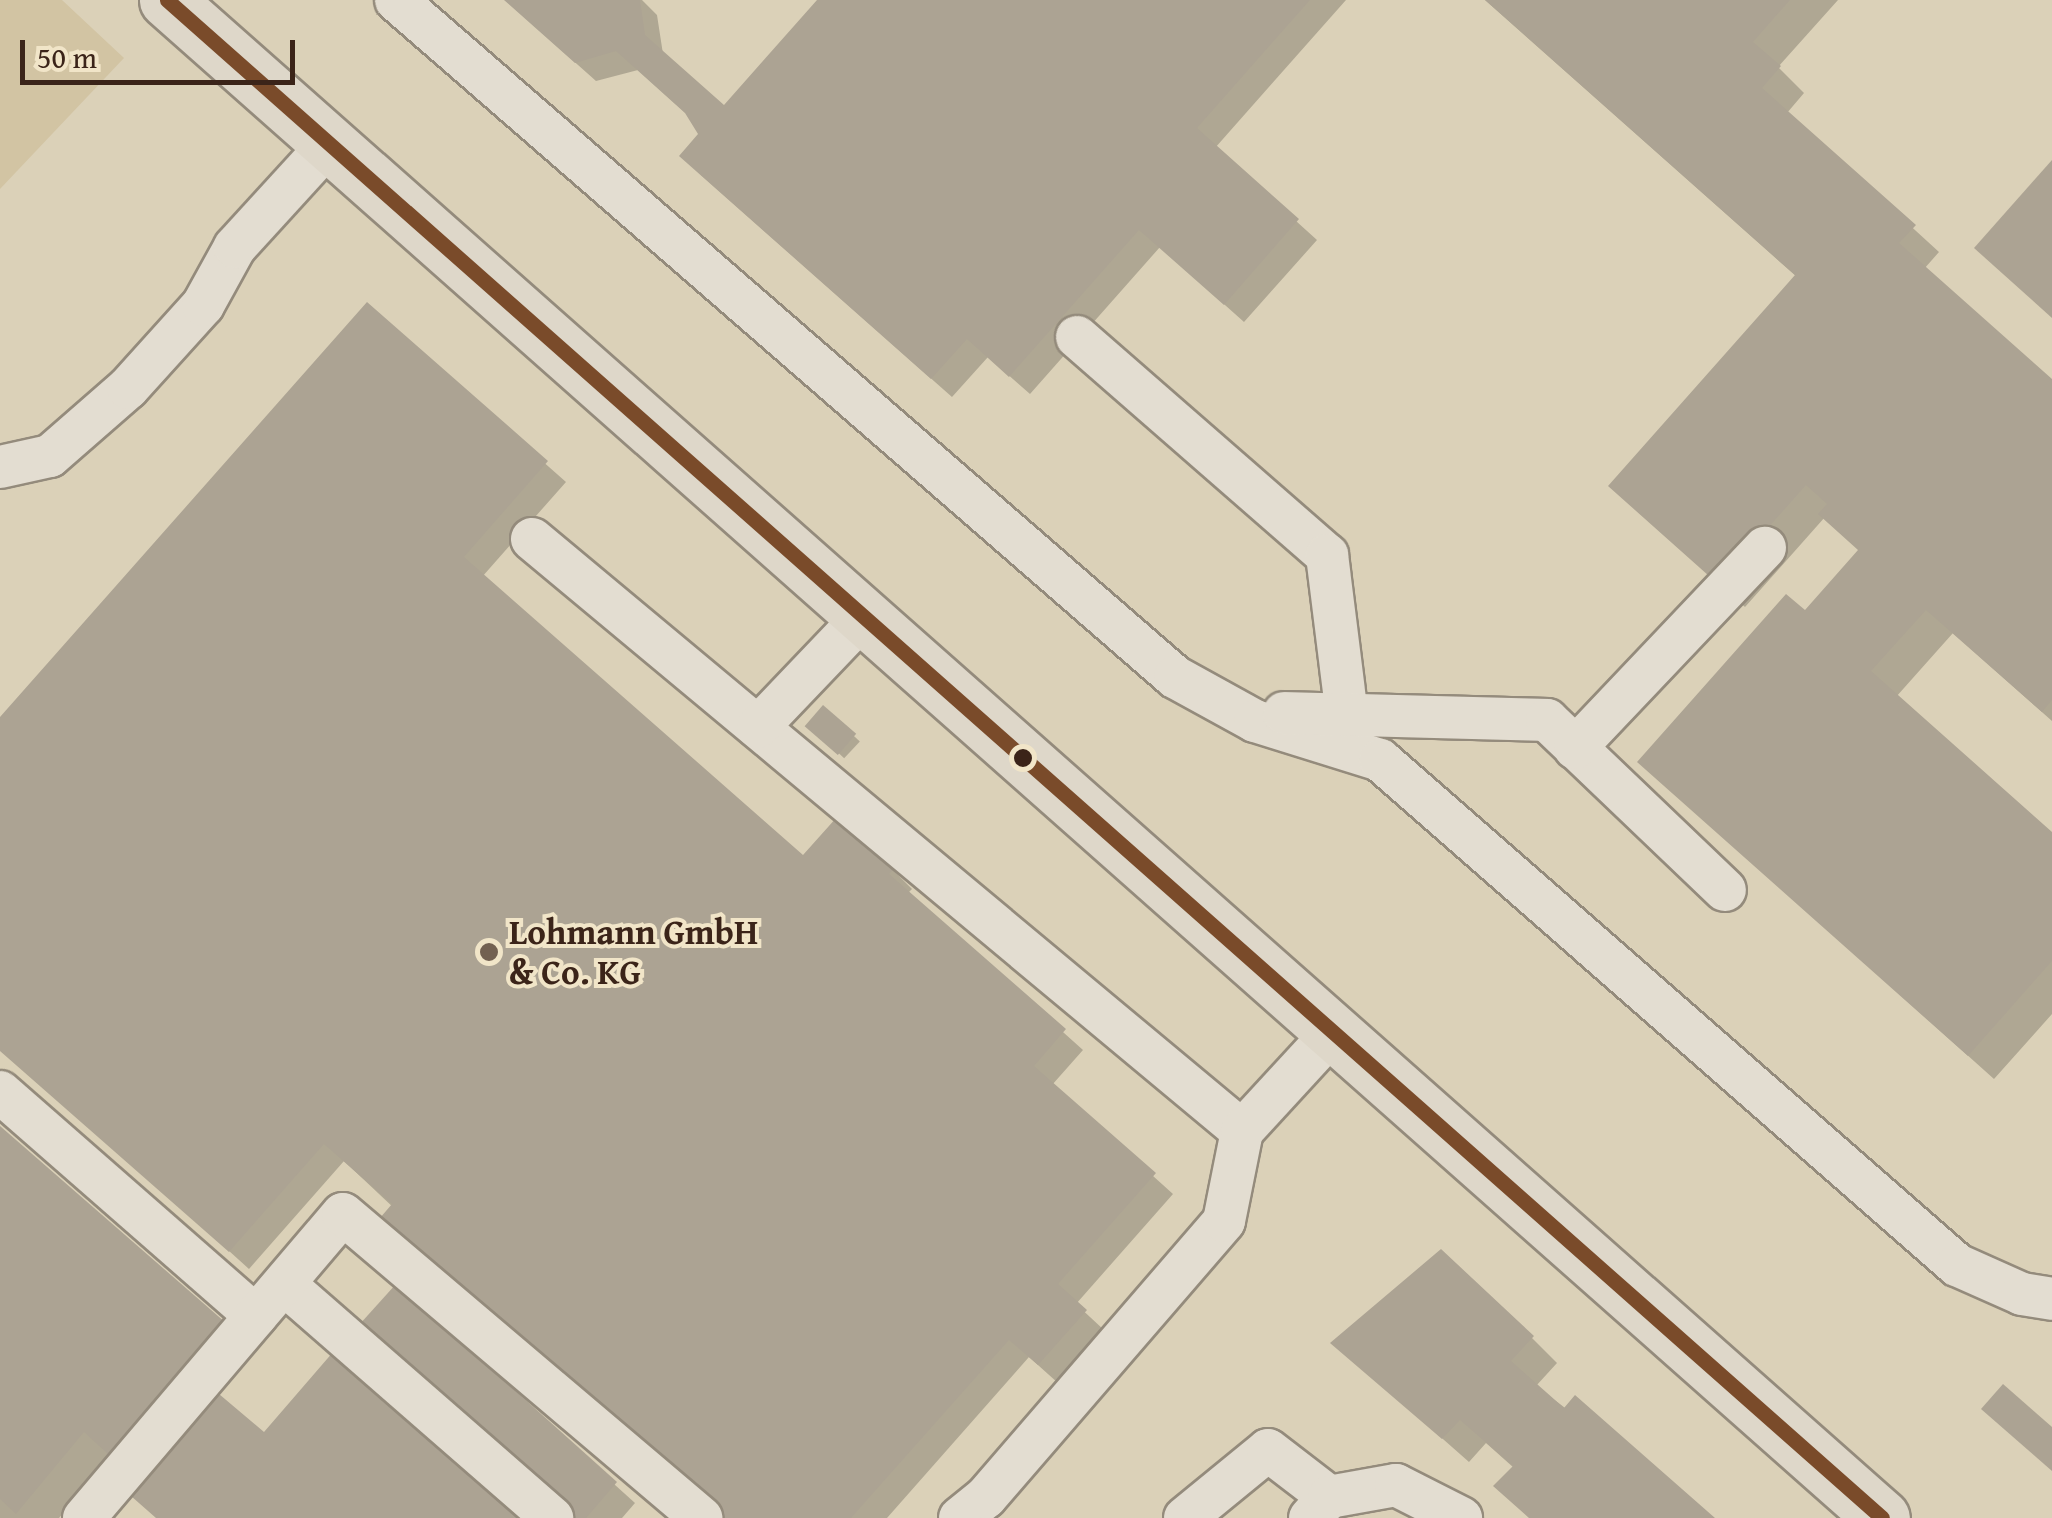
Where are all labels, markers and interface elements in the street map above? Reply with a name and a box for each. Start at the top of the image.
scale bar [25,20,300,82]
text: 50 m [37,35,97,79]
unlabelled marker [1013,748,1033,768]
place label: Lohmann GmbH & Co. KG [509,911,758,993]
marker: Lohmann GmbH & Co. KG [478,941,500,963]

